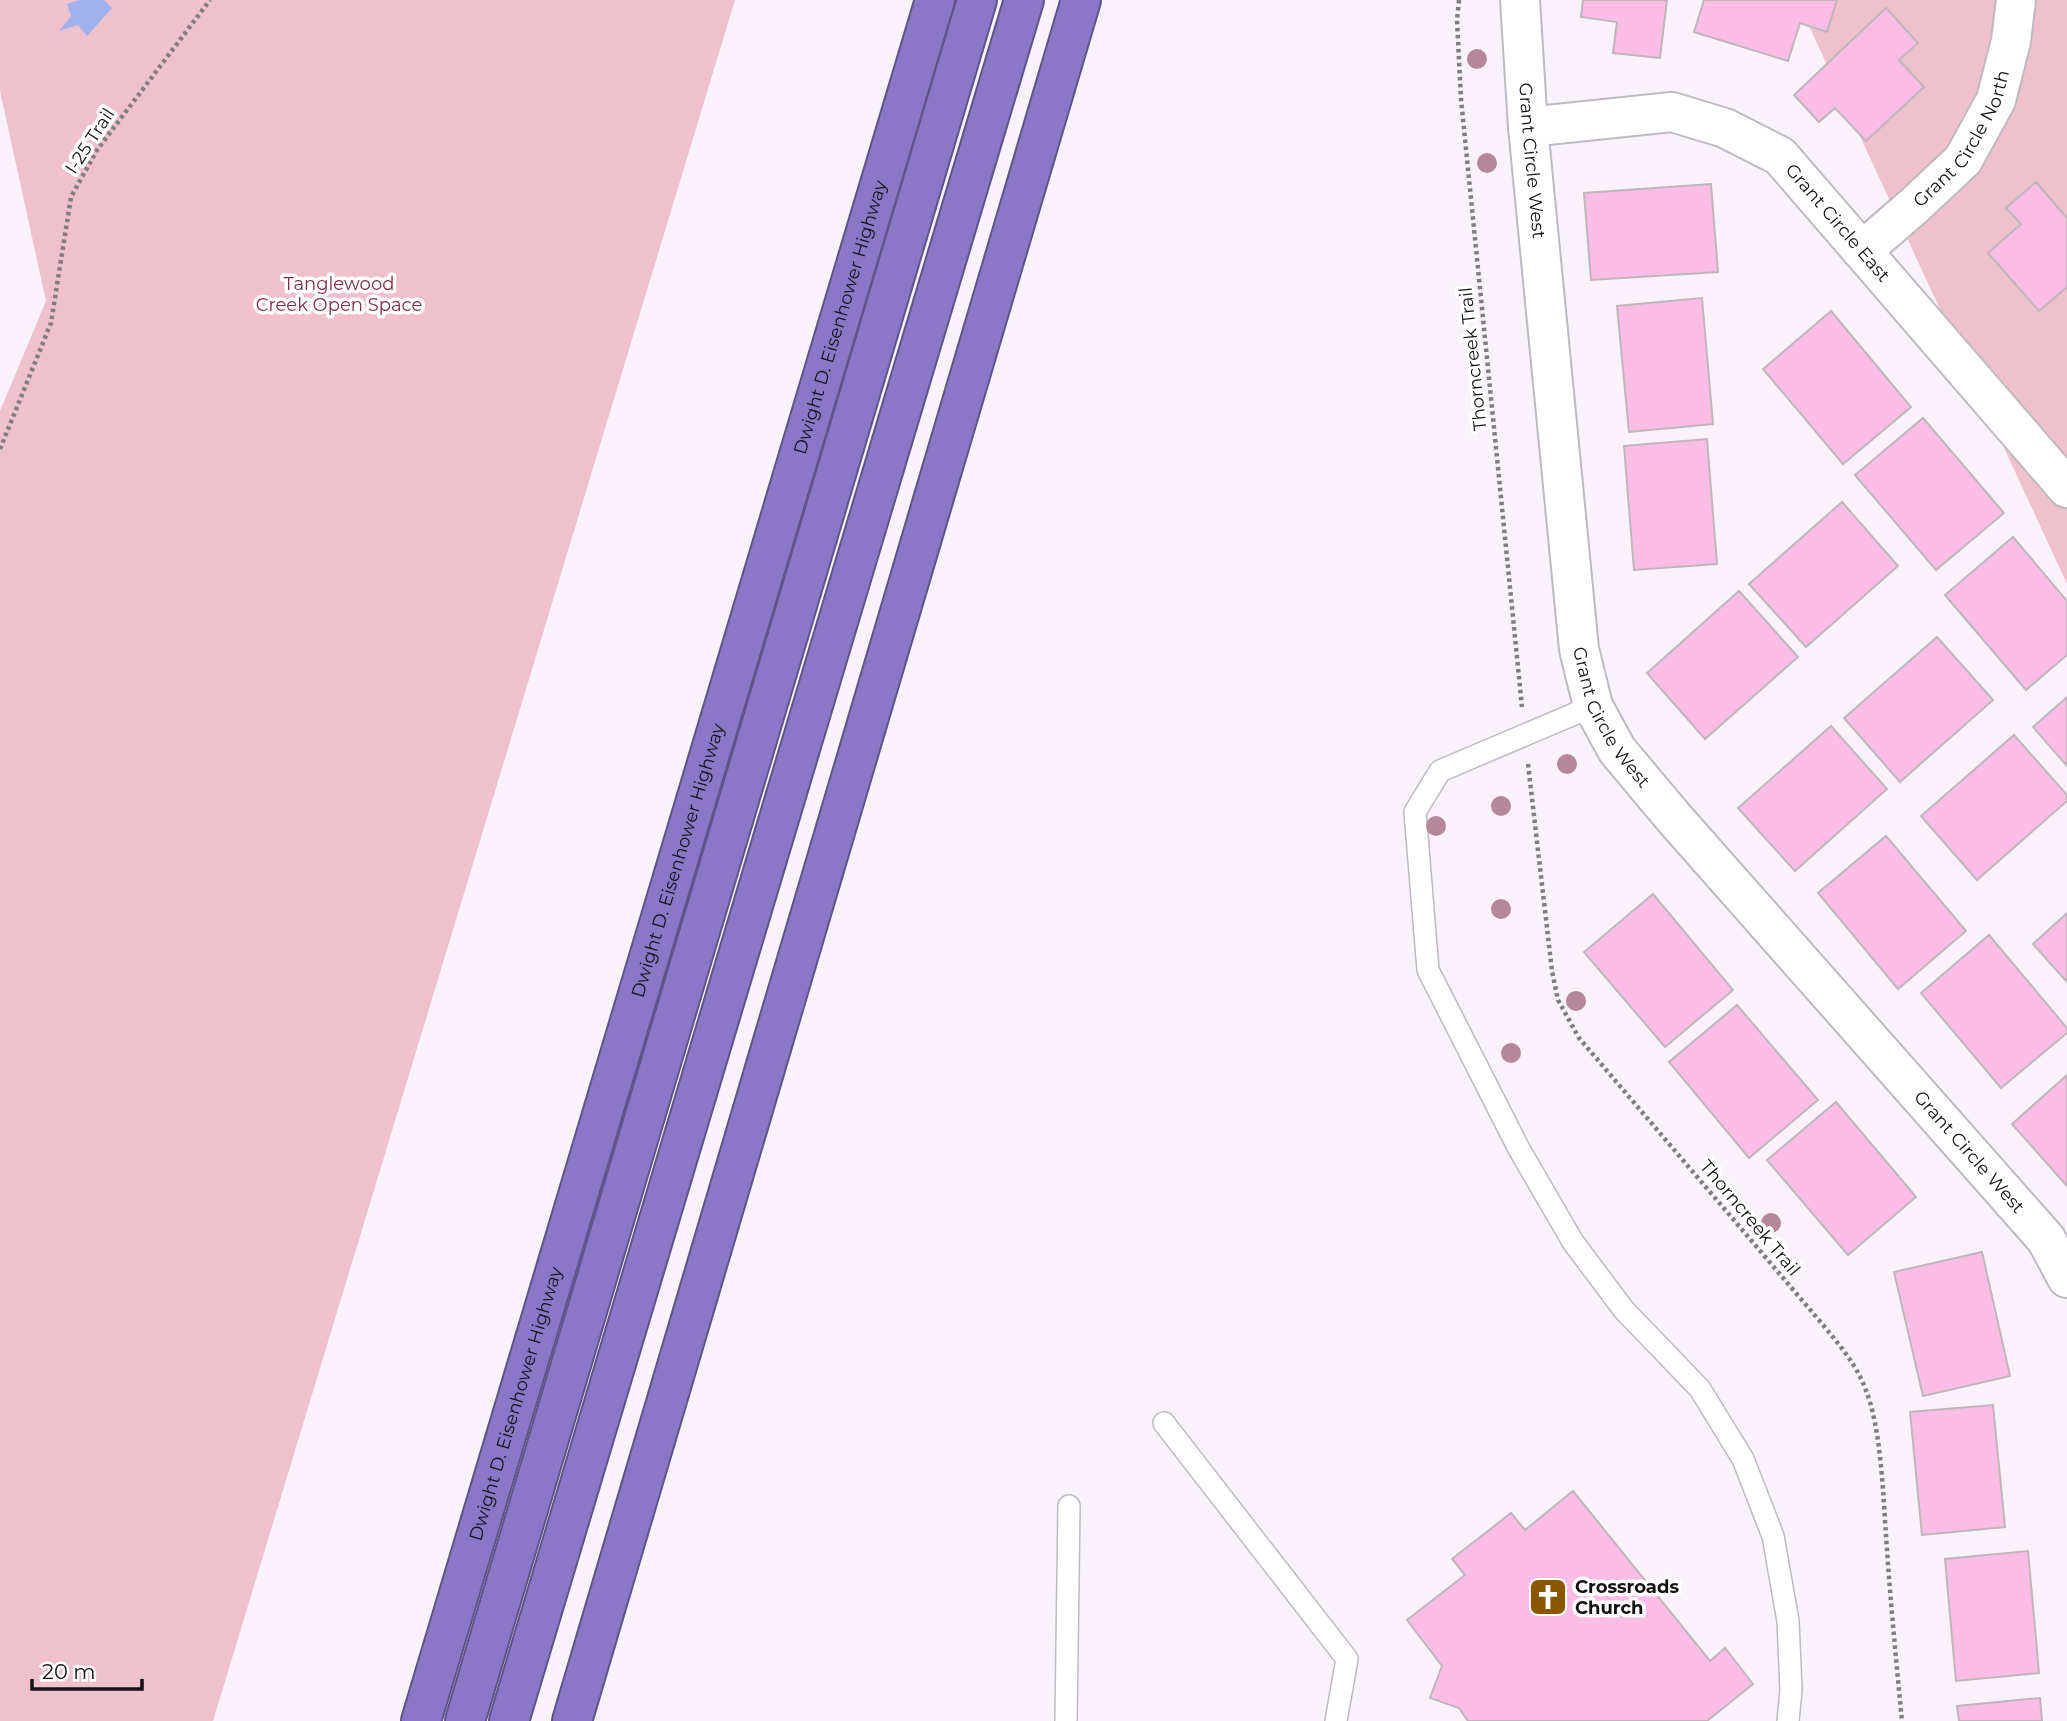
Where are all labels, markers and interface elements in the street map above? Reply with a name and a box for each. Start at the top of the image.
street label: Grant Circle North [1909,68,2014,212]
street label: Grant Circle West [1514,82,1550,239]
street label: I-25 Trail [61,104,119,178]
street label: Grant Circle East [1781,159,1895,286]
street label: Dwight D. Eisenhower Highway [789,177,892,457]
park label: Tanglewood Creek Open Space [256,273,422,316]
street label: Thorncreek Trail [1455,286,1491,432]
street label: Grant Circle West [1568,645,1655,792]
street label: Dwight D. Eisenhower Highway [627,721,729,1000]
street label: Grant Circle West [1909,1086,2029,1218]
street label: Thorncreek Trail [1695,1156,1805,1280]
street label: Dwight D. Eisenhower Highway [464,1264,567,1543]
church icon: Crossroads Church [1527,1576,1569,1618]
place label: Crossroads Church [1575,1576,1679,1619]
scale bar [32,1648,142,1692]
text: 20 m [42,1659,96,1684]

